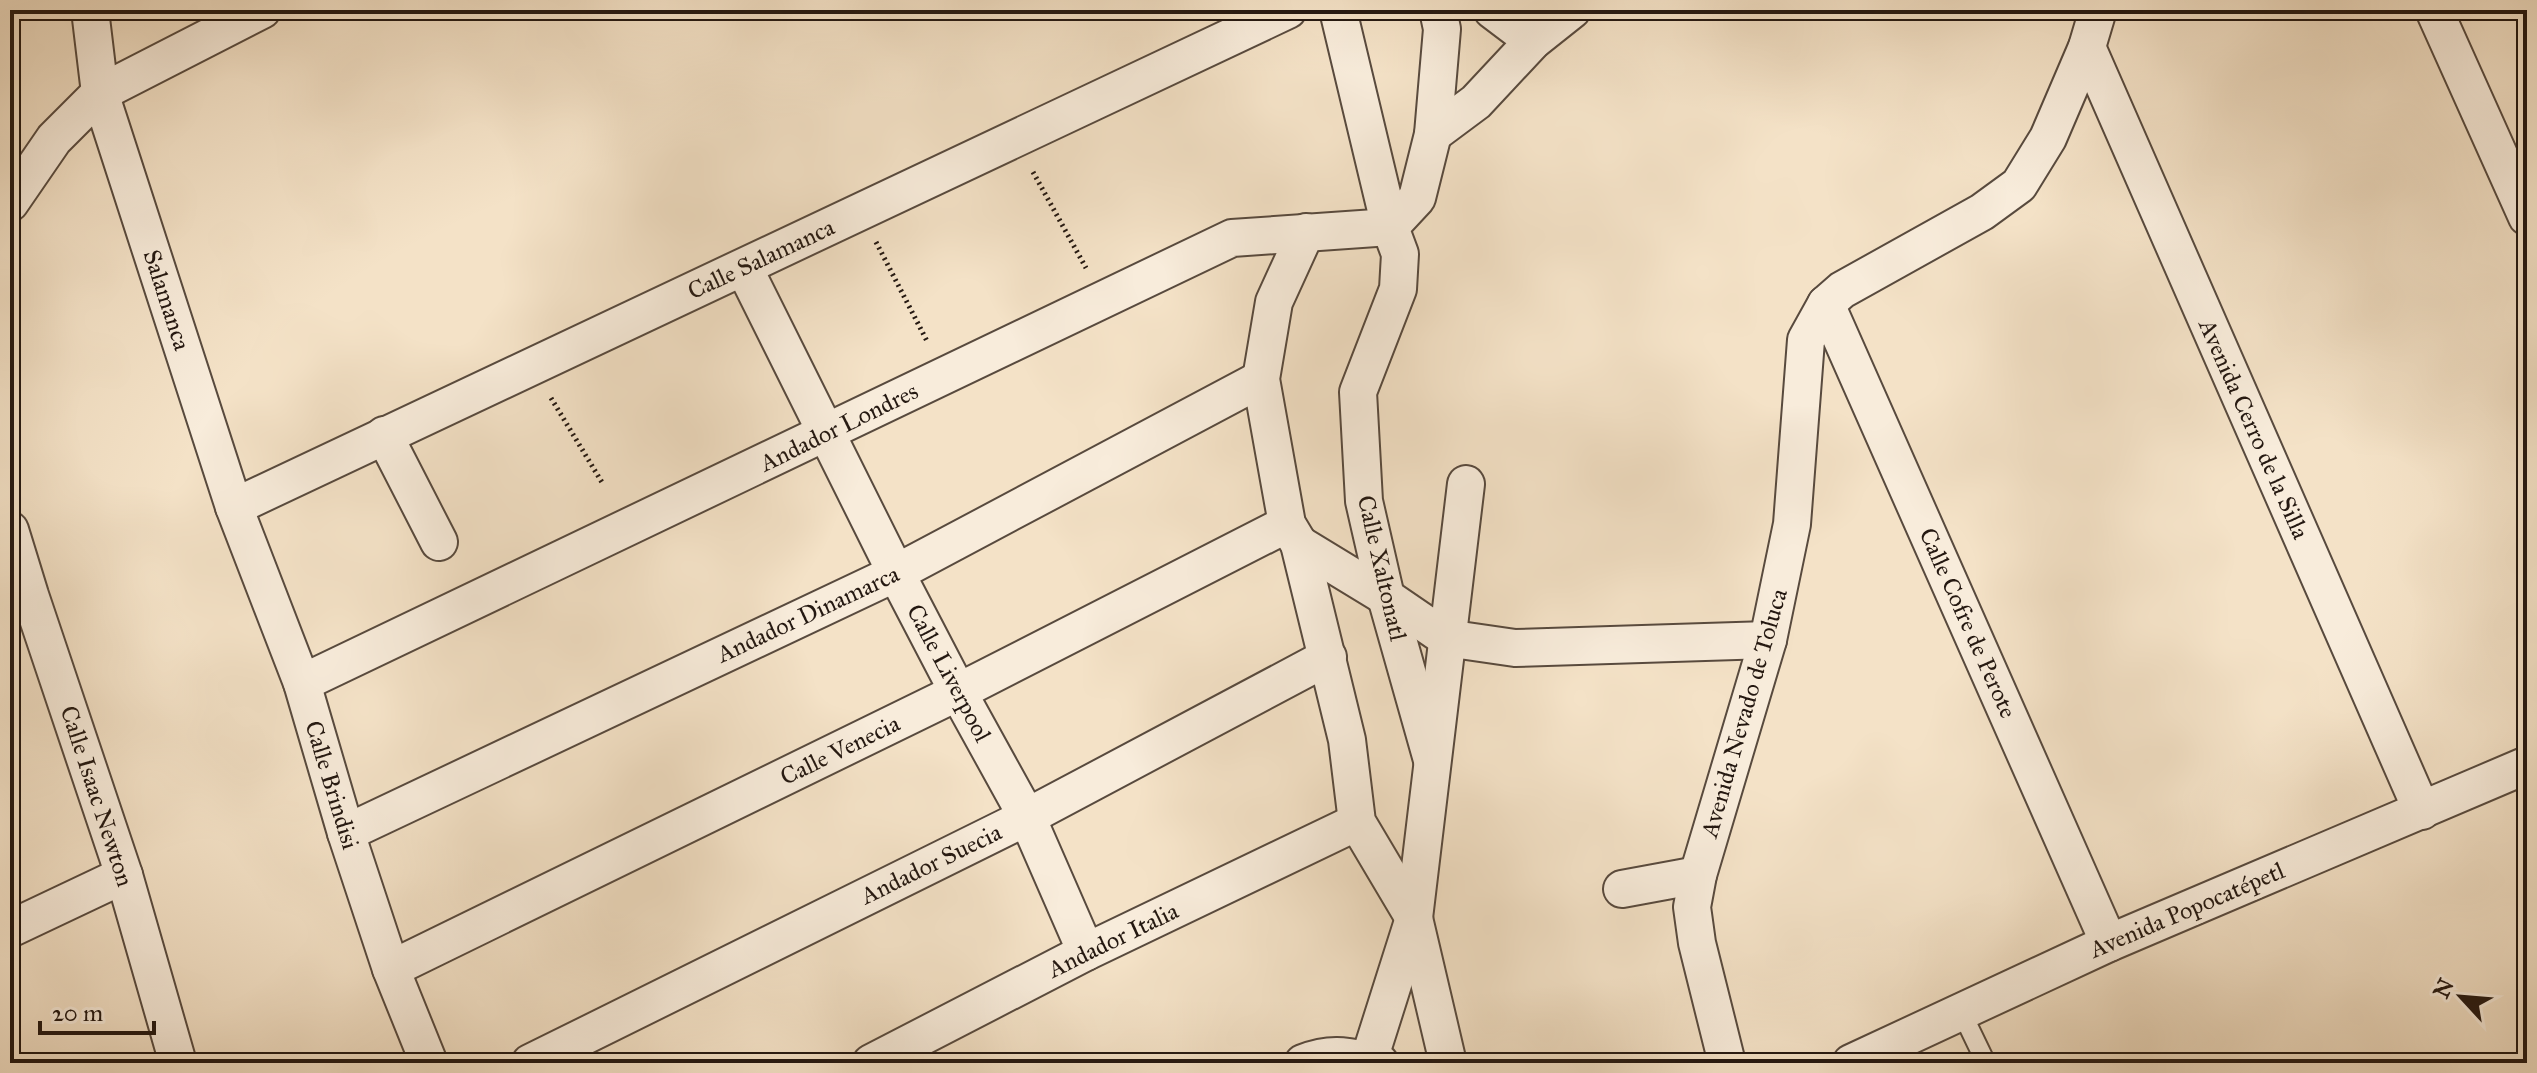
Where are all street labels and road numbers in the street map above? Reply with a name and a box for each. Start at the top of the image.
street label: Calle Salamanca [683,212,840,306]
street label: Salamanca [137,246,198,355]
street label: Avenida Cerro de la Silla [2192,314,2316,544]
street label: Andador Londres [754,376,923,479]
street label: Calle Xaltonatl [1351,492,1413,644]
street label: Calle Cofre de Perote [1913,523,2023,723]
street label: Andador Dinamarca [711,558,905,670]
street label: Avenida Nevado de Toluca [1694,584,1794,842]
street label: Calle Liverpool [900,599,998,748]
street label: Calle Isaac Newton [54,702,140,890]
street label: Calle Venecia [775,708,905,792]
street label: Calle Brindisi [298,717,366,853]
street label: Andador Suecia [855,817,1007,911]
street label: Avenida Popocatépetl [2084,855,2289,965]
street label: Andador Italia [1042,895,1184,985]

